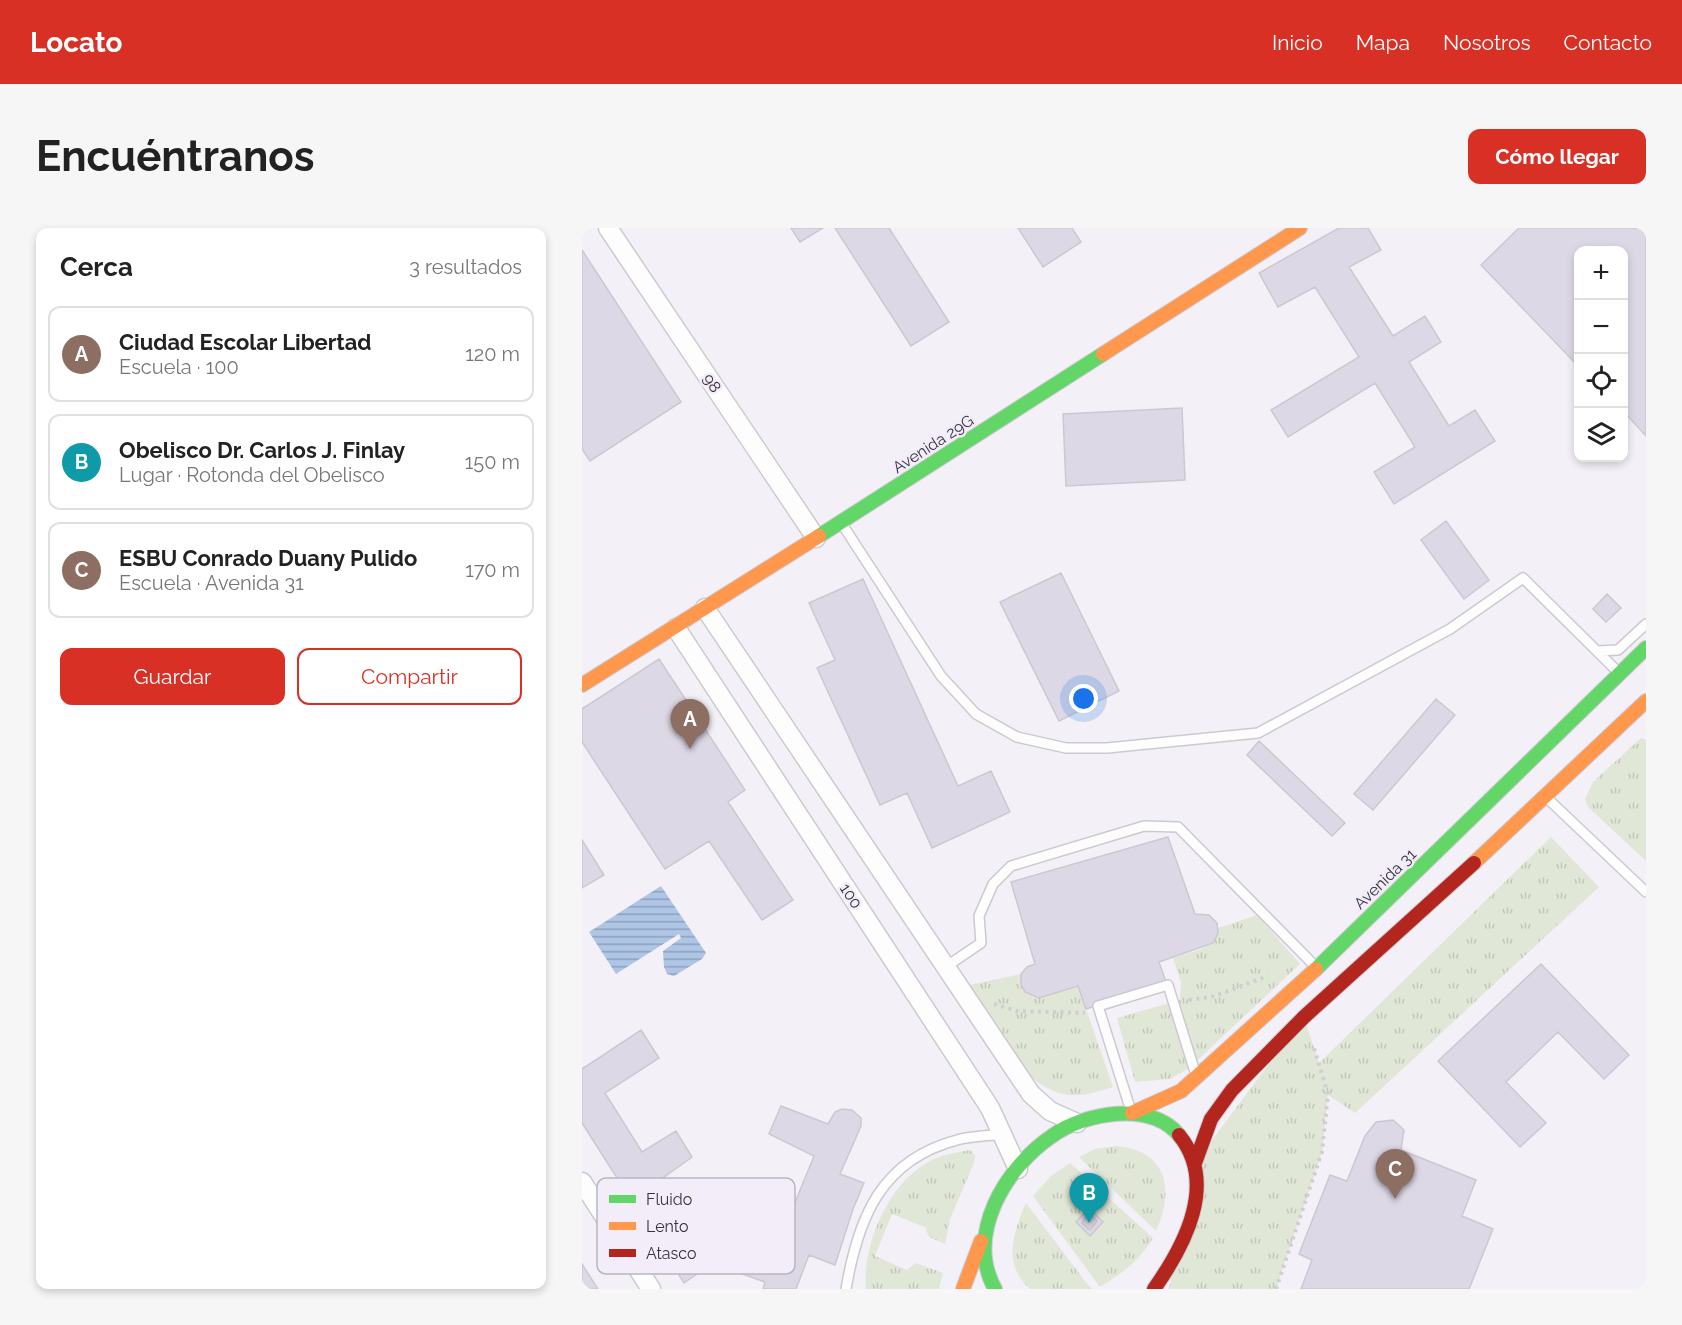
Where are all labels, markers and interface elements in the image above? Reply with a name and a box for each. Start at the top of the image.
text: Locato [30,26,122,59]
text: Inicio [1272,30,1323,55]
text: Mapa [1356,30,1410,55]
text: Nosotros [1443,30,1531,55]
text: Contacto [1564,30,1652,55]
button: Cómo llegar [1468,129,1646,184]
text: Encuéntranos [36,132,315,181]
map controls [1574,246,1628,462]
button: + [1574,246,1628,300]
text: Cerca [60,252,133,282]
text: 3 resultados [409,255,522,279]
button: − [1574,300,1628,354]
text: Ciudad Escolar Libertad [119,329,372,355]
text: A [75,342,88,366]
text: 120 m [465,342,520,366]
button: locate [1574,354,1628,408]
text: Escuela · 100 [119,355,239,379]
street label: 98 [699,370,725,396]
button: layers [1574,408,1628,462]
street label: Avenida 29G [889,411,977,477]
text: Obelisco Dr. Carlos J. Finlay [119,437,405,463]
text: B [75,450,88,474]
text: 150 m [465,450,520,474]
text: Lugar · Rotonda del Obelisco [119,463,385,487]
text: ESBU Conrado Duany Pulido [119,545,417,571]
text: C [75,558,88,582]
text: 170 m [465,558,520,582]
text: Escuela · Avenida 31 [119,571,304,595]
button: Guardar [60,648,285,705]
button: Compartir [297,648,522,705]
your location [1069,684,1098,713]
pin: A [670,700,710,749]
street label: Avenida 31 [1350,845,1420,913]
street label: 100 [836,880,866,912]
pin: C [1376,1150,1414,1199]
pin: B [1070,1174,1108,1223]
legend [597,1178,795,1274]
text: Fluido [646,1190,692,1209]
text: Lento [646,1217,689,1236]
text: Atasco [646,1244,697,1263]

